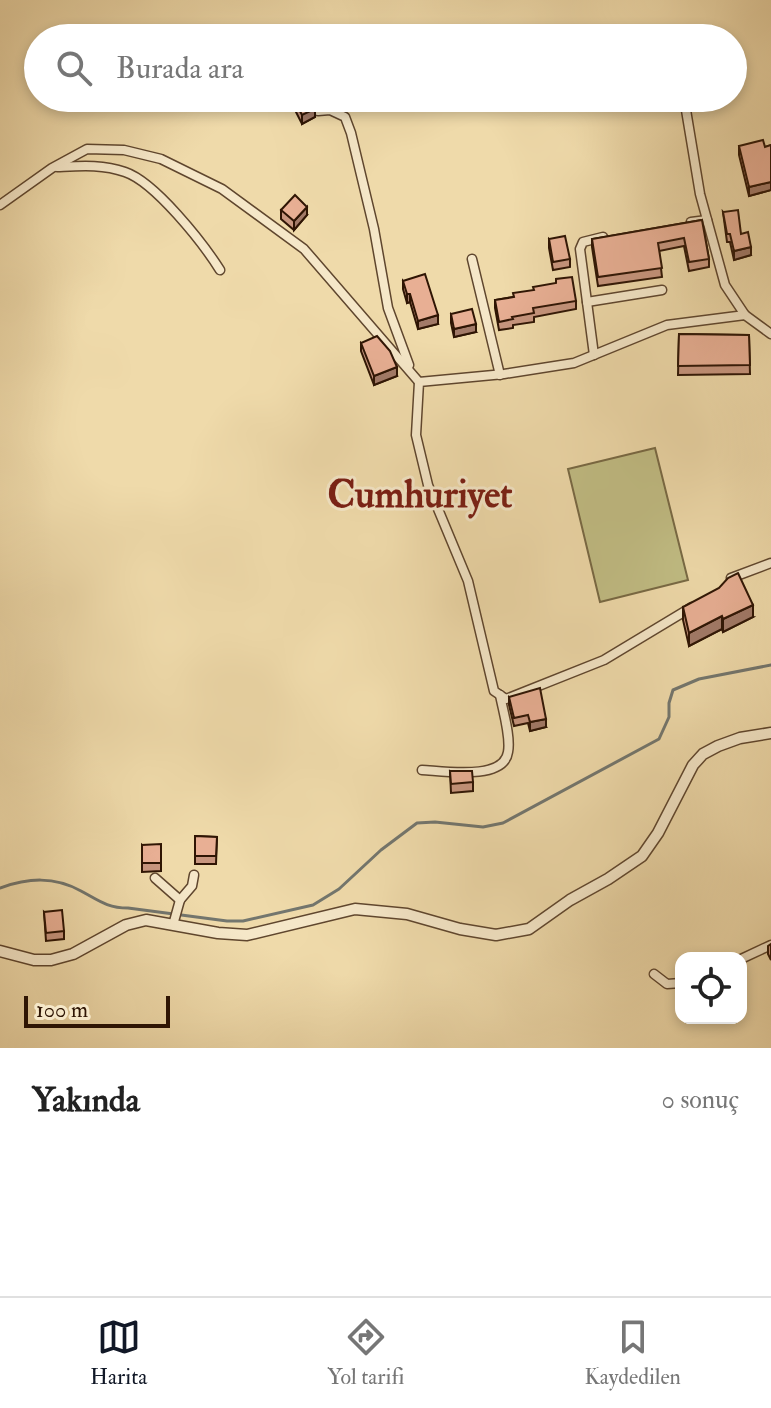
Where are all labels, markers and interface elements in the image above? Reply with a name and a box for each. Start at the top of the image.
search box [24,24,747,112]
icon: search [52,46,96,90]
text: Burada ara [116,50,244,87]
district label: Cumhuriyet [328,471,513,519]
map controls [675,952,747,1024]
button: locate [675,952,747,1024]
scale bar [24,992,170,1028]
text: 100 m [36,996,88,1024]
text: Yakında [32,1079,140,1122]
text: 0 sonuç [662,1084,739,1116]
tab: Harita [90,1315,147,1391]
tab: Yol tarifi [327,1315,404,1391]
tab: Kaydedilen [585,1315,681,1391]

